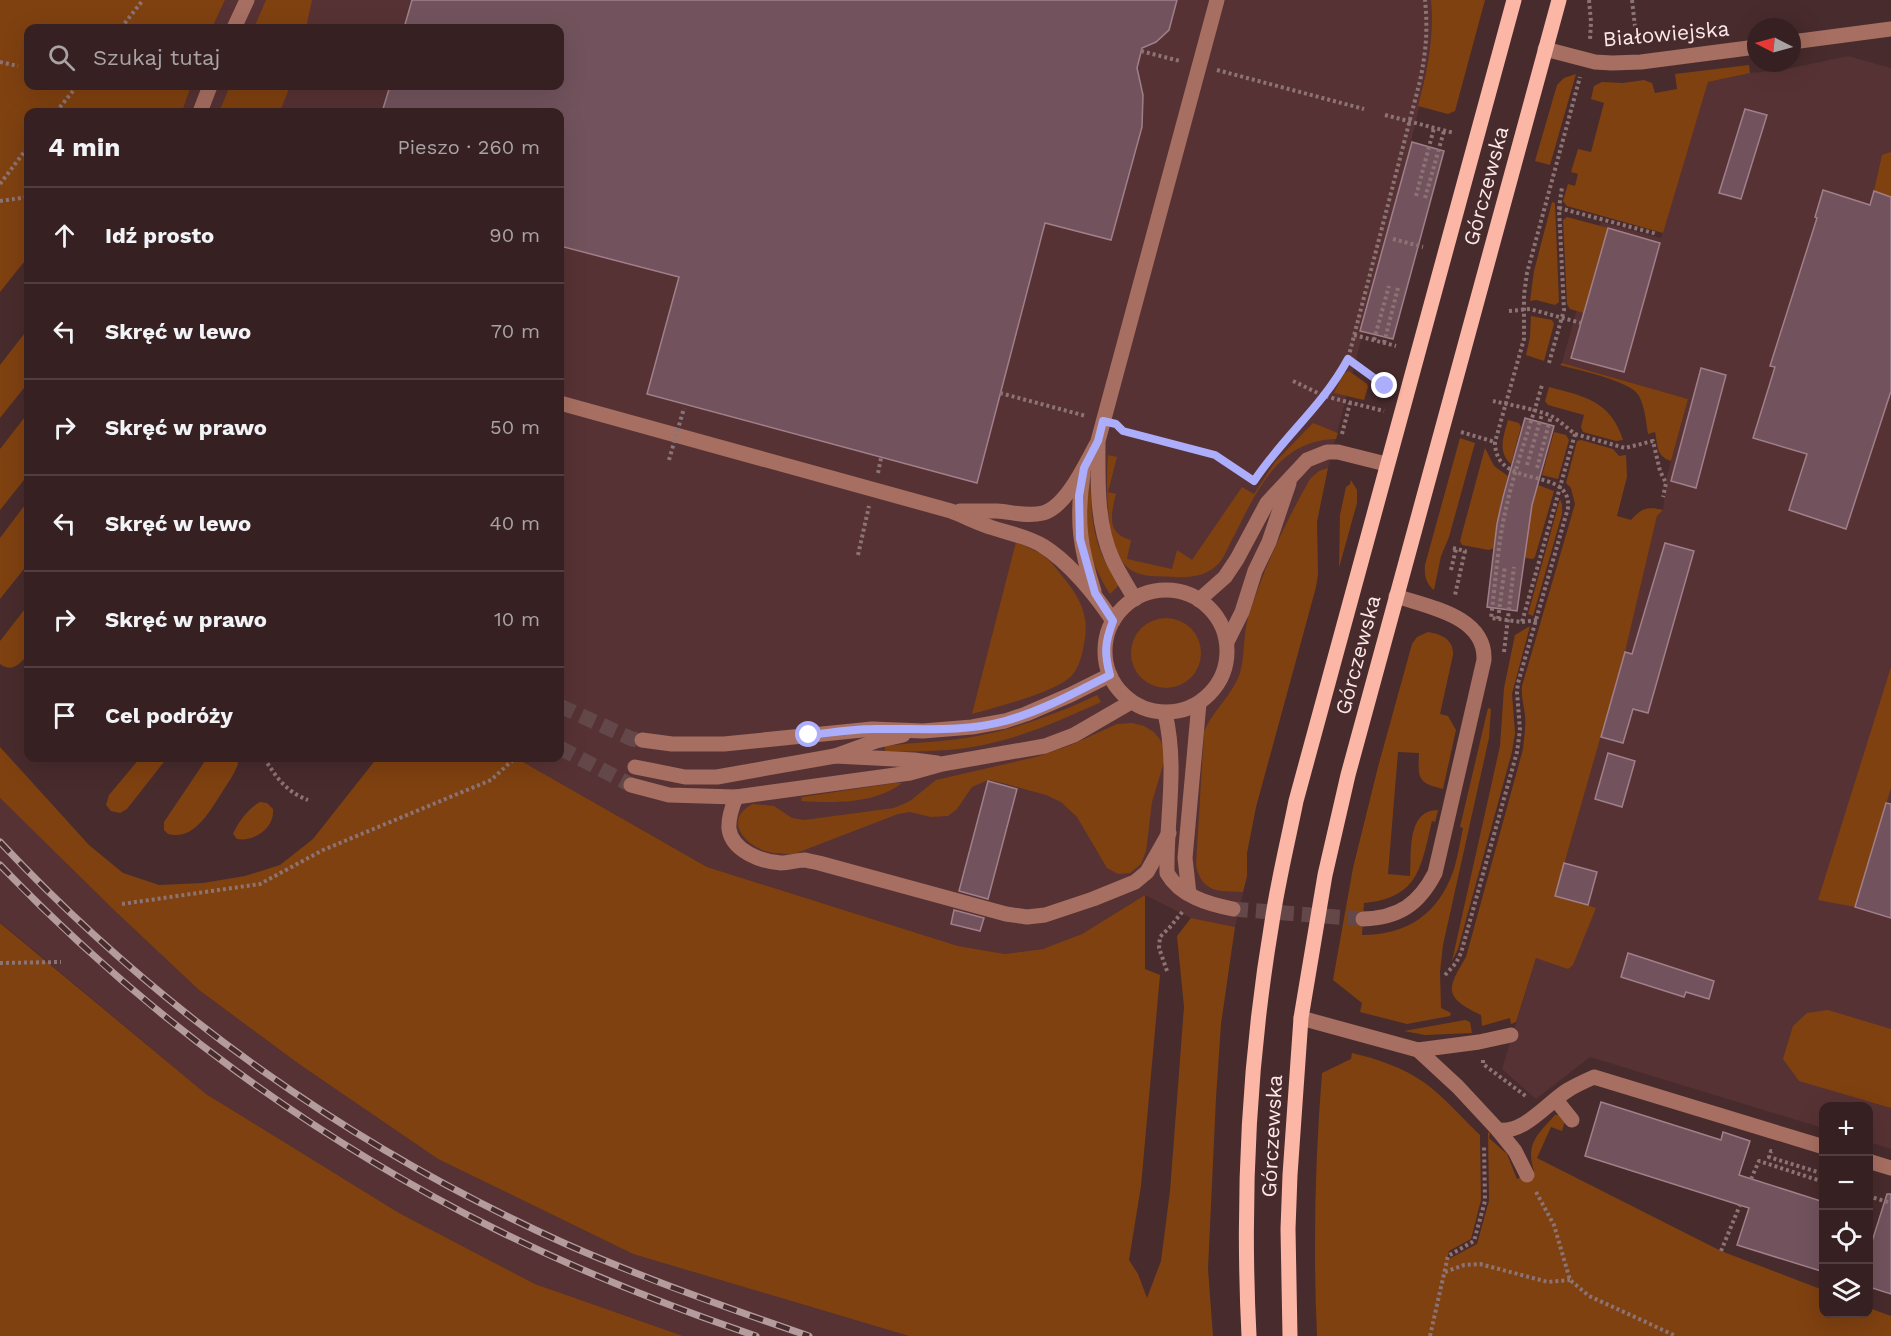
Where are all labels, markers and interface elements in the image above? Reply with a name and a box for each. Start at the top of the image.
street label: Białowiejska [1602,16,1730,51]
north arrow [1747,18,1801,72]
search box [24,24,564,90]
icon: search [45,41,78,74]
text: Szukaj tutaj [93,45,220,70]
street label: Górczewska [1458,123,1513,248]
text: 4 min [48,132,120,162]
text: Pieszo · 260 m [398,135,540,159]
icon: ahead [48,219,81,252]
text: Idź prosto [105,223,214,248]
text: 90 m [489,223,540,247]
icon: left [48,315,81,348]
text: Skręć w lewo [105,319,251,344]
text: 70 m [491,319,540,343]
route end [1371,372,1397,398]
icon: right [48,411,81,444]
text: Skręć w prawo [105,415,267,440]
text: 50 m [490,415,540,439]
icon: left [48,507,81,540]
text: Skręć w lewo [105,511,251,536]
text: 40 m [489,511,540,535]
street label: Górczewska [1330,592,1385,717]
icon: right [48,603,81,636]
text: Skręć w prawo [105,607,267,632]
text: 10 m [494,607,540,631]
icon: arrive [48,699,81,732]
text: Cel podróży [105,703,233,728]
route start [795,721,821,747]
street label: Górczewska [1256,1074,1287,1198]
map controls [1819,1102,1873,1318]
button: + [1819,1102,1873,1156]
button: − [1819,1156,1873,1210]
button: locate [1819,1210,1873,1264]
button: layers [1819,1264,1873,1318]

